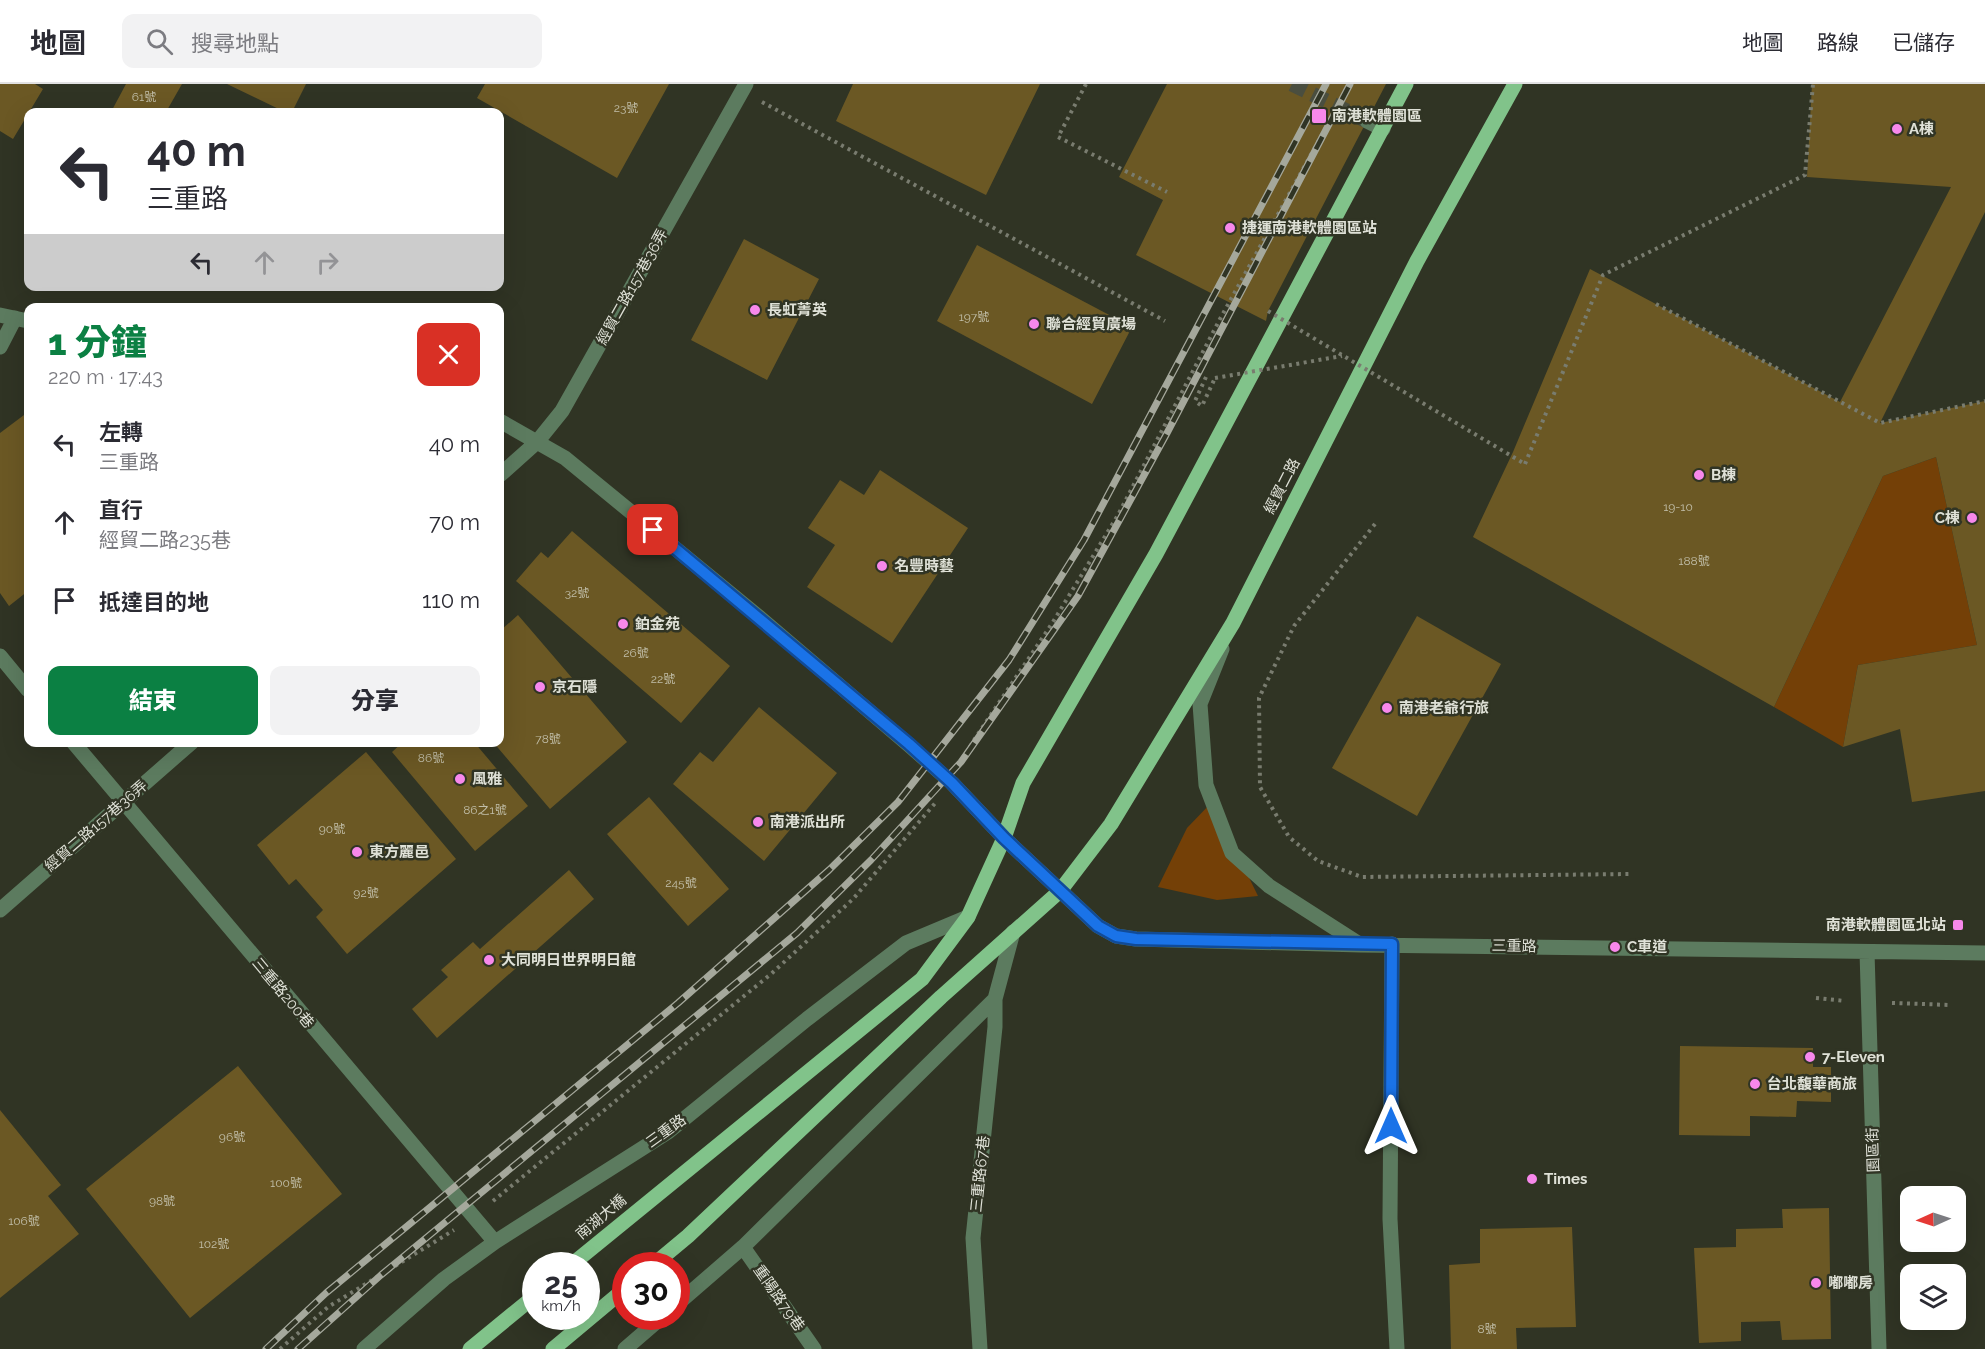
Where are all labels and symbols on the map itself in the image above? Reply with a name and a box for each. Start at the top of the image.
house number: 61號 [132,90,156,104]
house number: 23號 [614,101,638,115]
marker: 南港軟體園區 [1310,107,1328,125]
place label: 南港軟體園區 [1332,107,1422,125]
place label: A棟 [1909,120,1934,138]
marker: A棟 [1890,122,1904,136]
place label: 捷運南港軟體園區站 [1242,219,1377,237]
marker: 捷運南港軟體園區站 [1223,221,1237,235]
street label: 經貿二路157巷36弄 [593,226,671,348]
place label: 長虹菁英 [767,301,827,319]
marker: 長虹菁英 [748,303,762,317]
house number: 197號 [959,310,989,324]
place label: 聯合經貿廣場 [1046,315,1136,333]
marker: 聯合經貿廣場 [1027,317,1041,331]
street label: 經貿二路 [1260,455,1304,517]
place label: B棟 [1711,466,1736,484]
marker: B棟 [1692,468,1706,482]
house number: 19-10 [1663,500,1693,514]
pin [627,504,678,555]
place label: C棟 [1935,509,1960,527]
marker: C棟 [1965,511,1979,525]
house number: 188號 [1678,554,1710,568]
place label: 名豐時藝 [894,557,954,575]
marker: 名豐時藝 [875,559,889,573]
house number: 32號 [565,586,589,600]
place label: 鉑金苑 [635,615,680,633]
marker: 鉑金苑 [616,617,630,631]
house number: 26號 [623,646,649,660]
house number: 22號 [651,672,675,686]
place label: 京石隱 [552,678,597,696]
marker: 京石隱 [533,680,547,694]
place label: 南港老爺行旅 [1399,699,1489,717]
marker: 南港老爺行旅 [1380,701,1394,715]
house number: 78號 [535,732,561,746]
house number: 86號 [418,751,444,765]
place label: 風雅 [472,770,502,788]
marker: 風雅 [453,772,467,786]
street label: 經貿二路157巷36弄 [41,777,151,875]
house number: 86之1號 [463,803,507,817]
place label: 南港派出所 [770,813,845,831]
marker: 南港派出所 [751,815,765,829]
house number: 90號 [319,822,345,836]
place label: 東方麗邑 [369,843,429,861]
marker: 東方麗邑 [350,845,364,859]
house number: 245號 [665,876,697,890]
house number: 92號 [353,886,379,900]
place label: 南港軟體園區北站 [1826,916,1946,934]
marker: 南港軟體園區北站 [1951,918,1965,932]
street label: 三重路 [1491,937,1537,955]
place label: C車道 [1627,938,1667,956]
marker: C車道 [1608,940,1622,954]
place label: 大同明日世界明日館 [501,951,636,969]
marker: 大同明日世界明日館 [482,953,496,967]
street label: 三重路200巷 [248,954,318,1032]
place label: 7-Eleven [1822,1048,1885,1066]
marker: 7-Eleven [1803,1050,1817,1064]
place label: 台北馥華商旅 [1767,1075,1857,1093]
marker: 台北馥華商旅 [1748,1077,1762,1091]
position arrow [1359,1094,1423,1158]
street label: 三重路 [643,1110,689,1152]
street label: 園區街 [1863,1127,1883,1173]
house number: 96號 [219,1130,245,1144]
street label: 三重路67巷 [967,1135,993,1213]
place label: Times [1544,1170,1587,1188]
marker: Times [1525,1172,1539,1186]
house number: 100號 [270,1176,302,1190]
north arrow [1900,1186,1966,1252]
street label: 南湖大橋 [572,1191,630,1243]
house number: 98號 [149,1194,175,1208]
house number: 106號 [8,1214,40,1228]
house number: 102號 [199,1237,229,1251]
speed limit sign: 30 [612,1252,690,1330]
street label: 重陽路79巷 [750,1261,808,1335]
place label: 嘟嘟房 [1828,1274,1873,1292]
marker: 嘟嘟房 [1809,1276,1823,1290]
house number: 8號 [1477,1322,1497,1336]

